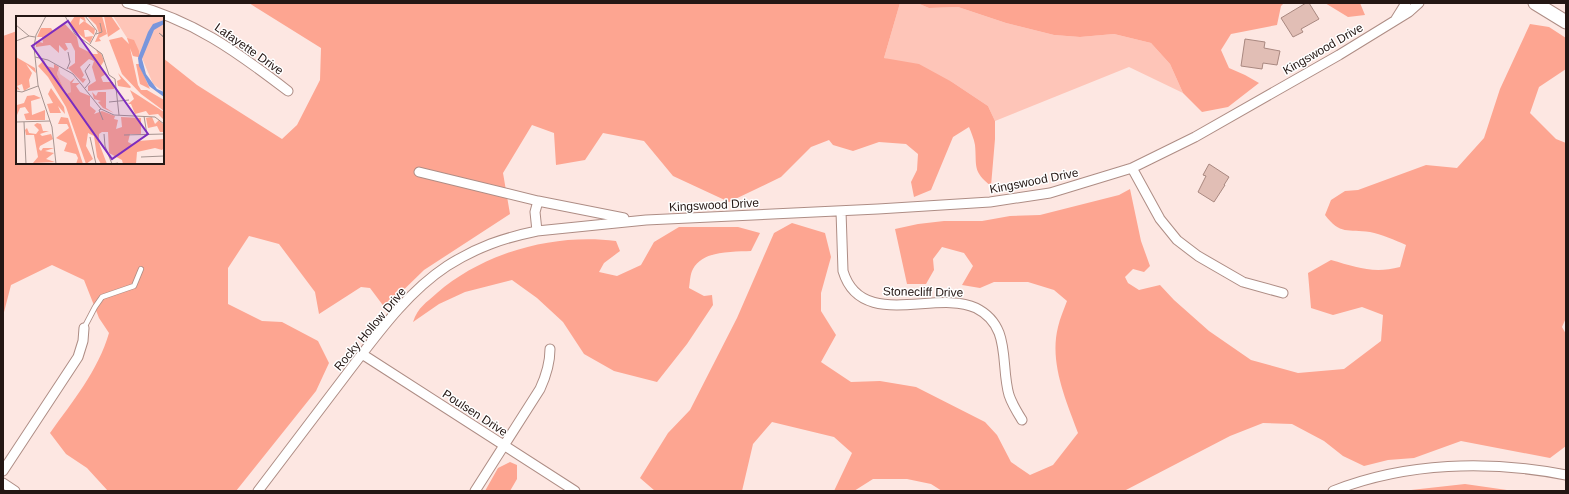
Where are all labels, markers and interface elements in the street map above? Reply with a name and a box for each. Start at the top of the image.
inset map [16,16,164,164]
street label: Lafayette Drive [212,20,286,78]
street label: Kingswood Drive [1281,20,1366,78]
street label: Kingswood Drive [988,165,1080,196]
street label: Kingswood Drive [669,196,760,214]
street label: Rocky Hollow Drive [331,284,409,373]
street label: Stonecliff Drive [883,284,964,300]
street label: Poulsen Drive [440,387,510,439]

